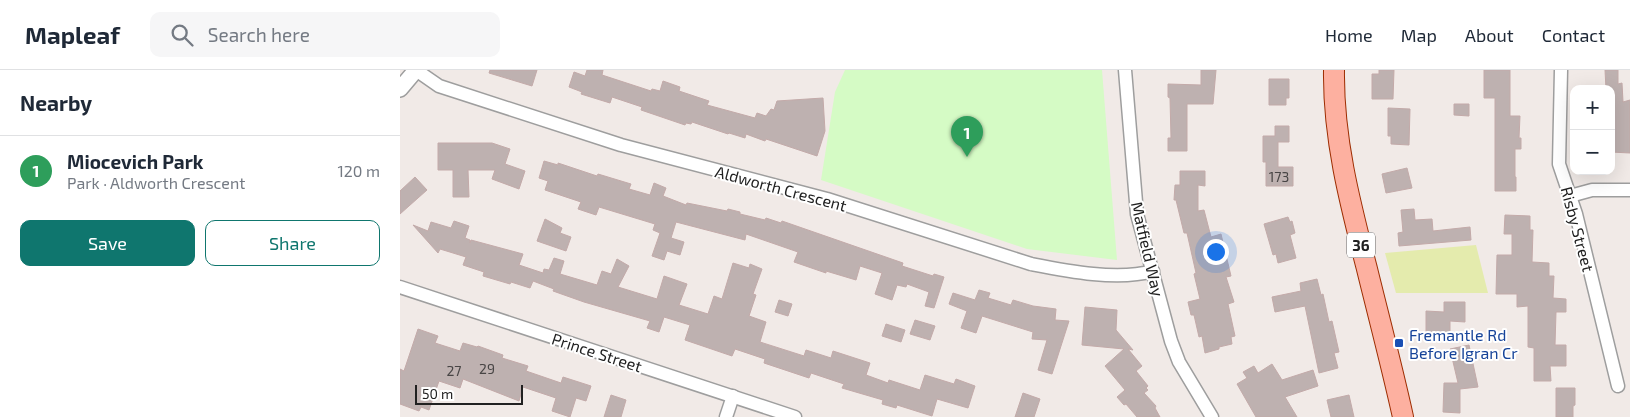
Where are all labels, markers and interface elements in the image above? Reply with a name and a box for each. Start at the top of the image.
search box [150,12,500,57]
text: Mapleaf [25,20,120,49]
icon: search [168,21,196,49]
text: Search here [208,23,310,46]
text: Home [1325,24,1373,46]
text: Map [1401,24,1437,46]
text: About [1465,24,1514,46]
text: Contact [1542,24,1605,46]
map controls [1570,85,1615,175]
button: + [1570,85,1615,130]
text: Nearby [20,90,92,115]
pin: 1 [951,116,983,157]
button: − [1570,130,1615,175]
text: Miocevich Park [67,150,203,173]
text: 1 [33,161,39,180]
text: 120 m [337,161,380,180]
street label: Aldworth Crescent [713,161,849,215]
house number: 173 [1269,168,1289,185]
text: Park · Aldworth Crescent [67,173,245,192]
street label: Risby Street [1558,184,1598,274]
street label: Matfield Way [1128,200,1168,299]
button: Save [20,220,195,266]
button: Share [205,220,380,266]
road number: 36 [1347,232,1375,258]
your location [1203,239,1229,265]
place label: Fremantle Rd Before Igran Cr [1409,325,1518,362]
street label: Prince Street [550,329,644,375]
marker: Fremantle Rd Before Igran Cr [1393,337,1405,349]
house number: 29 [479,360,495,377]
house number: 27 [446,362,462,379]
scale bar [415,382,522,405]
text: 50 m [422,385,453,402]

